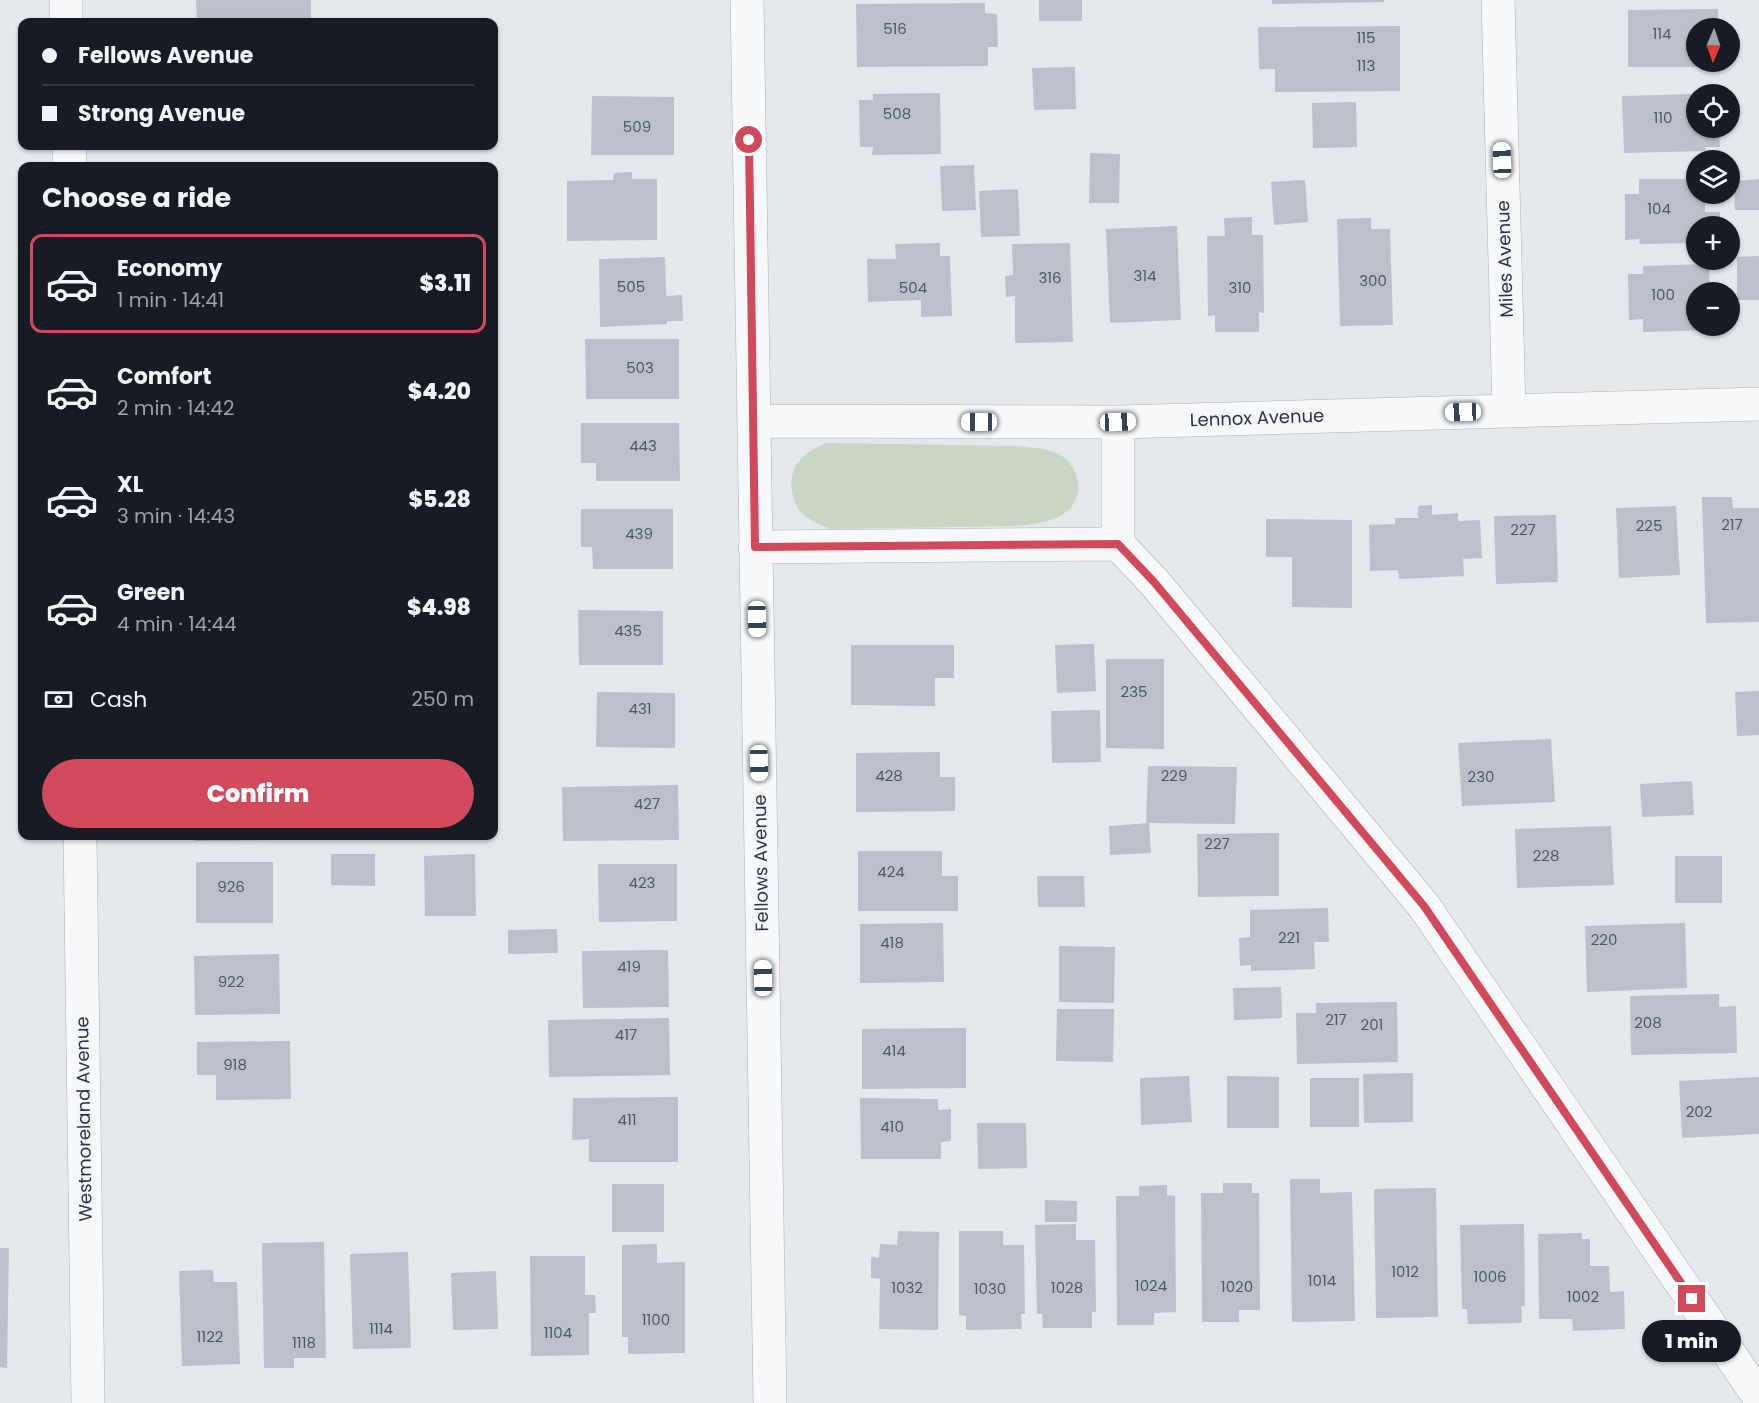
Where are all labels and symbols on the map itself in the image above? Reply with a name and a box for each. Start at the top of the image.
house number: 516 [883,18,907,39]
north arrow [1686,18,1740,72]
house number: 114 [1652,23,1672,44]
house number: 115 [1356,27,1376,48]
house number: 113 [1357,55,1375,76]
house number: 508 [883,103,911,124]
house number: 110 [1653,107,1673,128]
house number: 509 [623,116,651,137]
route start [735,126,762,153]
car [1492,142,1512,178]
house number: 104 [1647,198,1671,219]
street label: Miles Avenue [1490,200,1519,318]
house number: 314 [1133,265,1157,286]
house number: 316 [1038,267,1062,288]
house number: 300 [1359,270,1387,291]
house number: 505 [617,276,645,297]
house number: 504 [899,277,927,298]
house number: 310 [1228,277,1252,298]
house number: 100 [1651,284,1675,305]
house number: 503 [626,357,654,378]
car [1445,402,1481,422]
street label: Lennox Avenue [1189,403,1325,432]
car [1100,412,1136,432]
car [961,413,997,431]
house number: 443 [629,435,657,456]
house number: 217 [1721,514,1743,535]
house number: 225 [1636,515,1662,536]
house number: 227 [1510,519,1536,540]
house number: 439 [625,523,653,544]
car [748,601,766,637]
house number: 435 [614,620,642,641]
house number: 235 [1121,681,1147,702]
house number: 431 [628,698,652,719]
car [750,745,768,781]
house number: 428 [875,765,903,786]
house number: 229 [1161,765,1187,786]
house number: 230 [1468,766,1494,787]
house number: 427 [634,793,660,814]
street label: Fellows Avenue [747,794,774,932]
house number: 227 [1204,833,1230,854]
house number: 228 [1533,845,1559,866]
house number: 424 [877,861,905,882]
house number: 423 [629,872,655,893]
house number: 926 [217,876,245,897]
house number: 221 [1278,927,1300,948]
house number: 220 [1591,929,1617,950]
house number: 418 [880,932,904,953]
house number: 419 [617,956,641,977]
car [754,960,772,996]
house number: 922 [218,971,244,992]
house number: 217 [1325,1009,1347,1030]
house number: 208 [1634,1012,1662,1033]
house number: 201 [1361,1014,1383,1035]
street label: Westmoreland Avenue [69,1016,98,1222]
house number: 417 [615,1024,637,1045]
house number: 414 [882,1040,906,1061]
house number: 918 [223,1054,247,1075]
house number: 202 [1686,1101,1712,1122]
house number: 411 [617,1109,637,1130]
house number: 410 [880,1116,904,1137]
house number: 1012 [1391,1261,1419,1282]
house number: 1006 [1473,1266,1507,1287]
house number: 1014 [1308,1270,1336,1291]
house number: 1024 [1135,1275,1167,1296]
house number: 1020 [1221,1276,1253,1297]
house number: 1032 [891,1277,923,1298]
house number: 1028 [1051,1277,1083,1298]
house number: 1030 [974,1278,1006,1299]
route end [1678,1285,1705,1312]
house number: 1002 [1567,1286,1599,1307]
house number: 1100 [642,1309,670,1330]
house number: 1114 [369,1318,393,1339]
callout: 1 min [1642,1320,1742,1362]
house number: 1104 [544,1322,572,1343]
house number: 1122 [197,1326,223,1347]
house number: 1118 [292,1332,316,1353]

